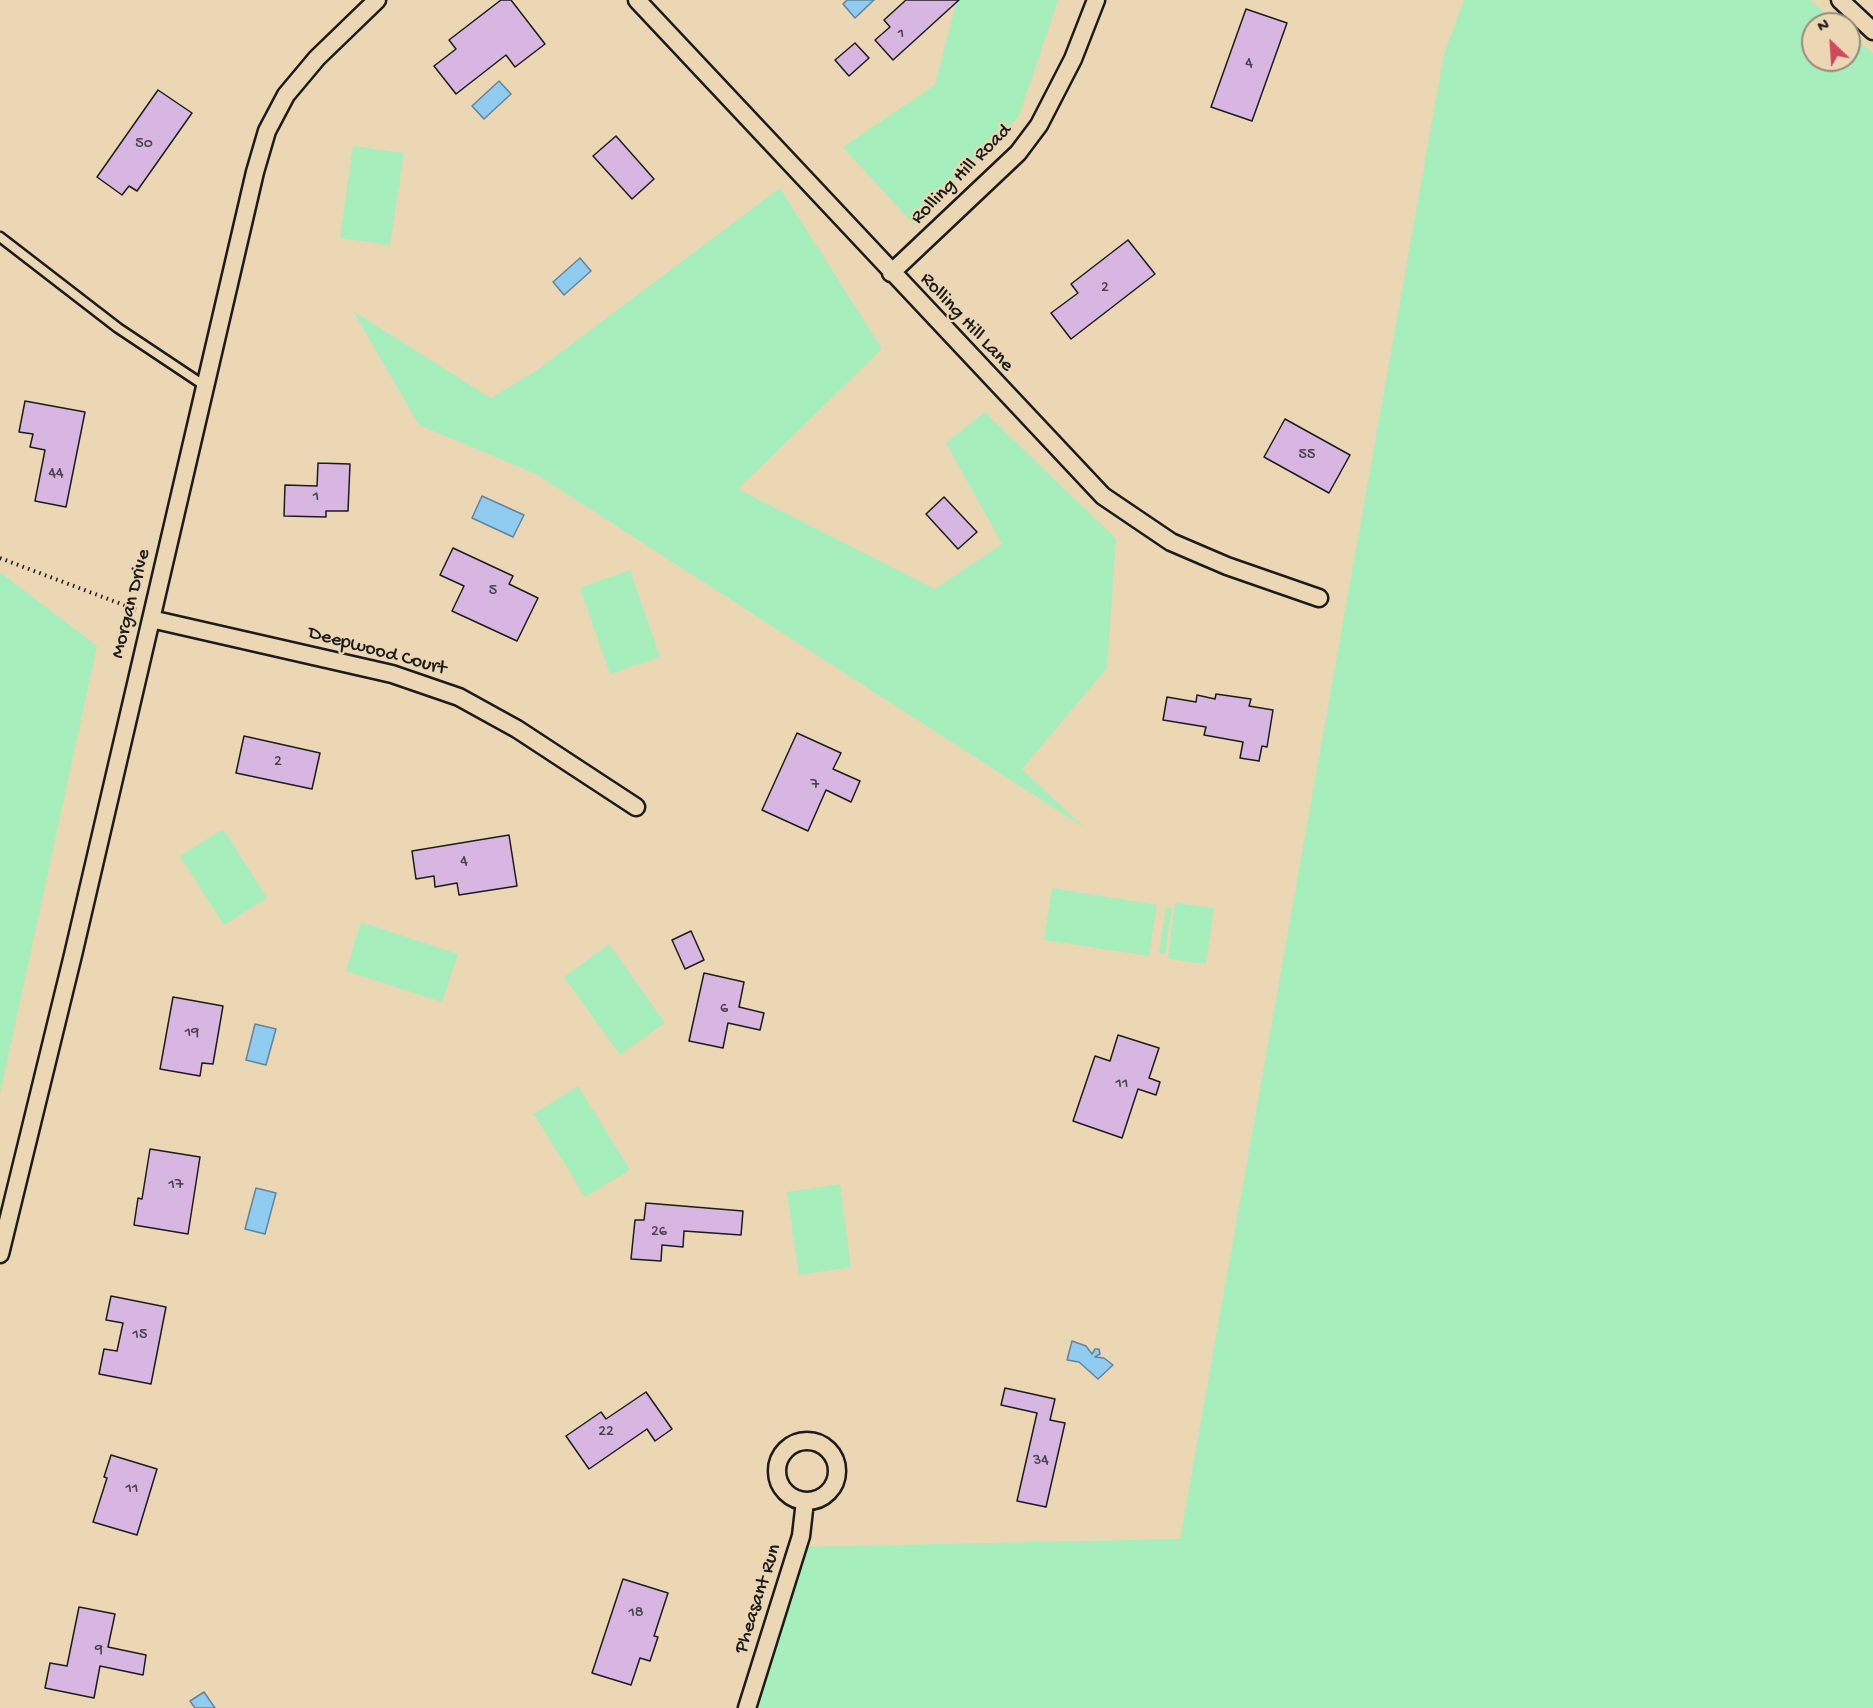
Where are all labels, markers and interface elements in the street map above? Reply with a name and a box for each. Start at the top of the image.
north arrow [1801,12,1861,72]
text: N [1815,16,1833,38]
house number: 1 [898,25,904,45]
house number: 4 [1245,55,1253,75]
street label: Rolling Hill Road [907,120,1017,230]
house number: 50 [135,135,153,155]
street label: Rolling Hill Lane [914,268,1018,378]
house number: 2 [1101,279,1109,299]
house number: 55 [1299,446,1315,466]
house number: 44 [48,465,64,485]
house number: 1 [313,488,319,508]
street label: Morgan Drive [107,547,157,661]
house number: 5 [489,582,497,602]
street label: Deepwood Court [305,622,449,682]
house number: 2 [274,753,282,773]
house number: 7 [811,776,819,796]
house number: 4 [460,853,468,873]
house number: 6 [720,1000,728,1020]
house number: 19 [185,1024,199,1044]
house number: 11 [1116,1075,1128,1095]
house number: 17 [169,1176,183,1196]
house number: 26 [651,1223,667,1243]
house number: 15 [133,1326,147,1346]
house number: 22 [598,1423,614,1443]
house number: 34 [1033,1452,1049,1472]
house number: 11 [126,1480,138,1500]
street label: Pheasant Run [730,1541,788,1657]
house number: 18 [628,1604,644,1624]
house number: 9 [95,1641,103,1661]

